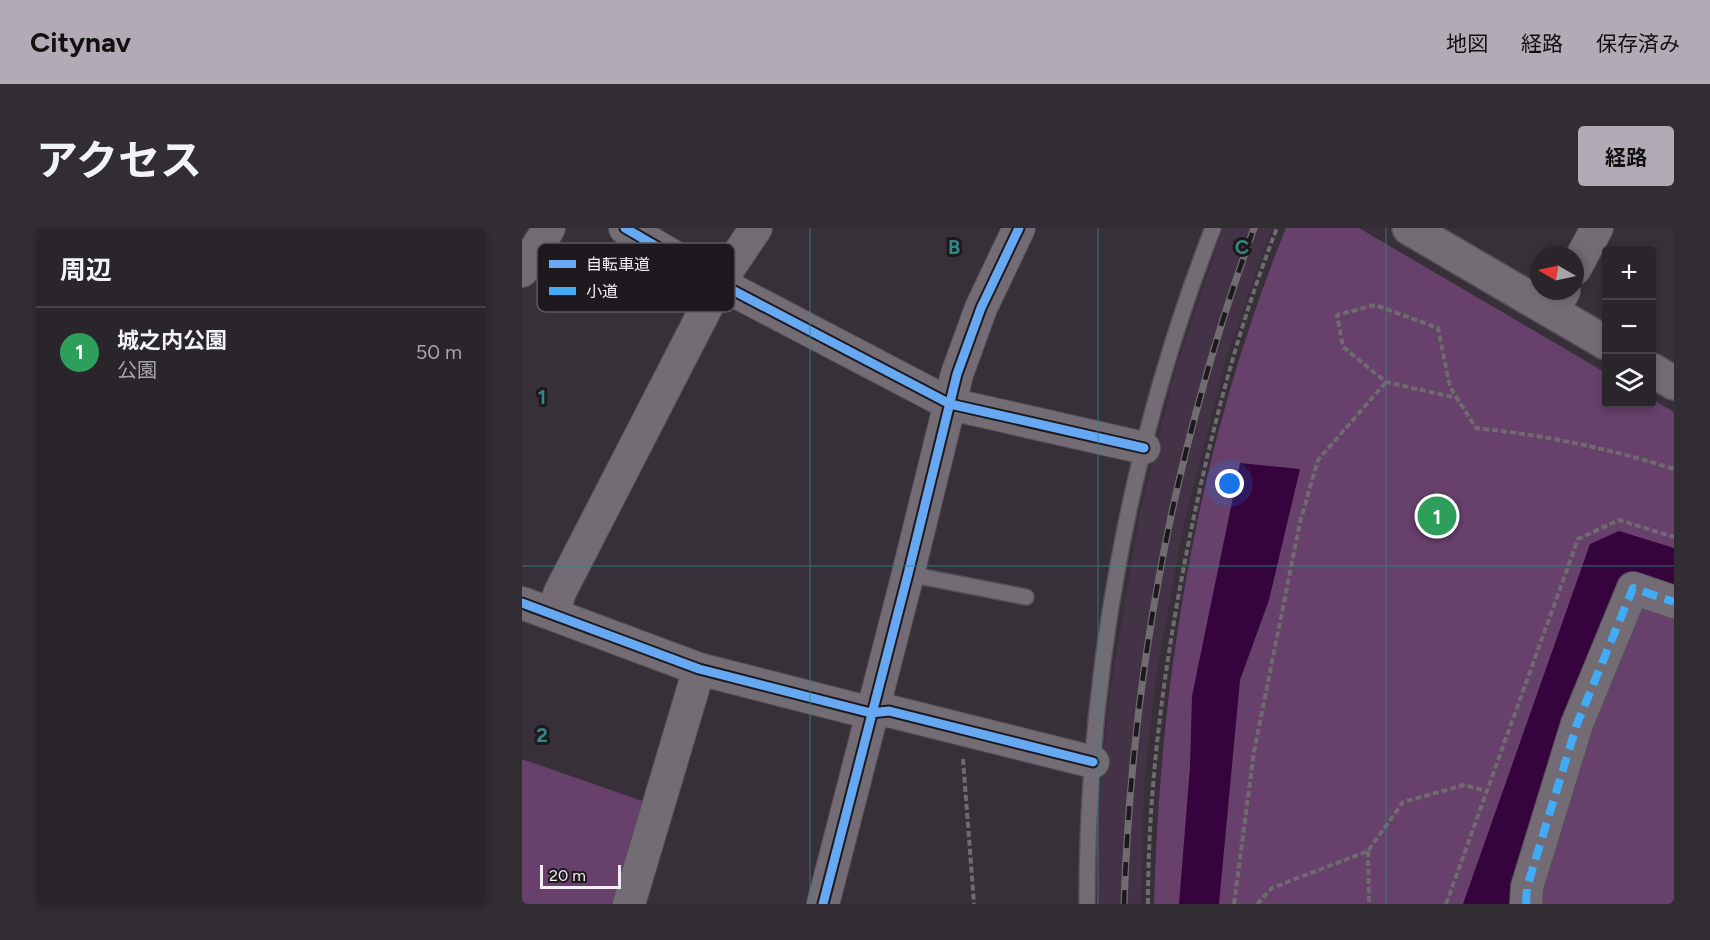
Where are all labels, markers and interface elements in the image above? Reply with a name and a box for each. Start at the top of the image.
text: Citynav [30,25,131,59]
text: 地図 [1446,31,1488,56]
text: 経路 [1521,31,1563,56]
text: 保存済み [1596,31,1680,56]
button: 経路 [1578,126,1674,186]
text: アクセス [36,135,202,186]
text: B [948,235,960,259]
text: C [1235,235,1249,259]
legend [537,243,735,312]
north arrow [1530,246,1584,300]
map controls [1602,246,1656,408]
button: + [1602,246,1656,300]
text: 周辺 [60,254,112,286]
text: 自転車道 [586,255,650,274]
text: 小道 [586,282,618,301]
button: − [1602,300,1656,354]
text: 城之内公園 [117,327,227,354]
text: 1 [75,340,84,364]
text: 50 m [416,340,462,364]
button: layers [1602,354,1656,408]
text: 公園 [117,358,157,382]
text: 1 [538,385,546,409]
your location [1215,469,1244,498]
pin: 1 [1418,494,1456,538]
text: 2 [536,723,548,747]
scale bar [540,862,621,890]
text: 20 m [549,866,586,885]

